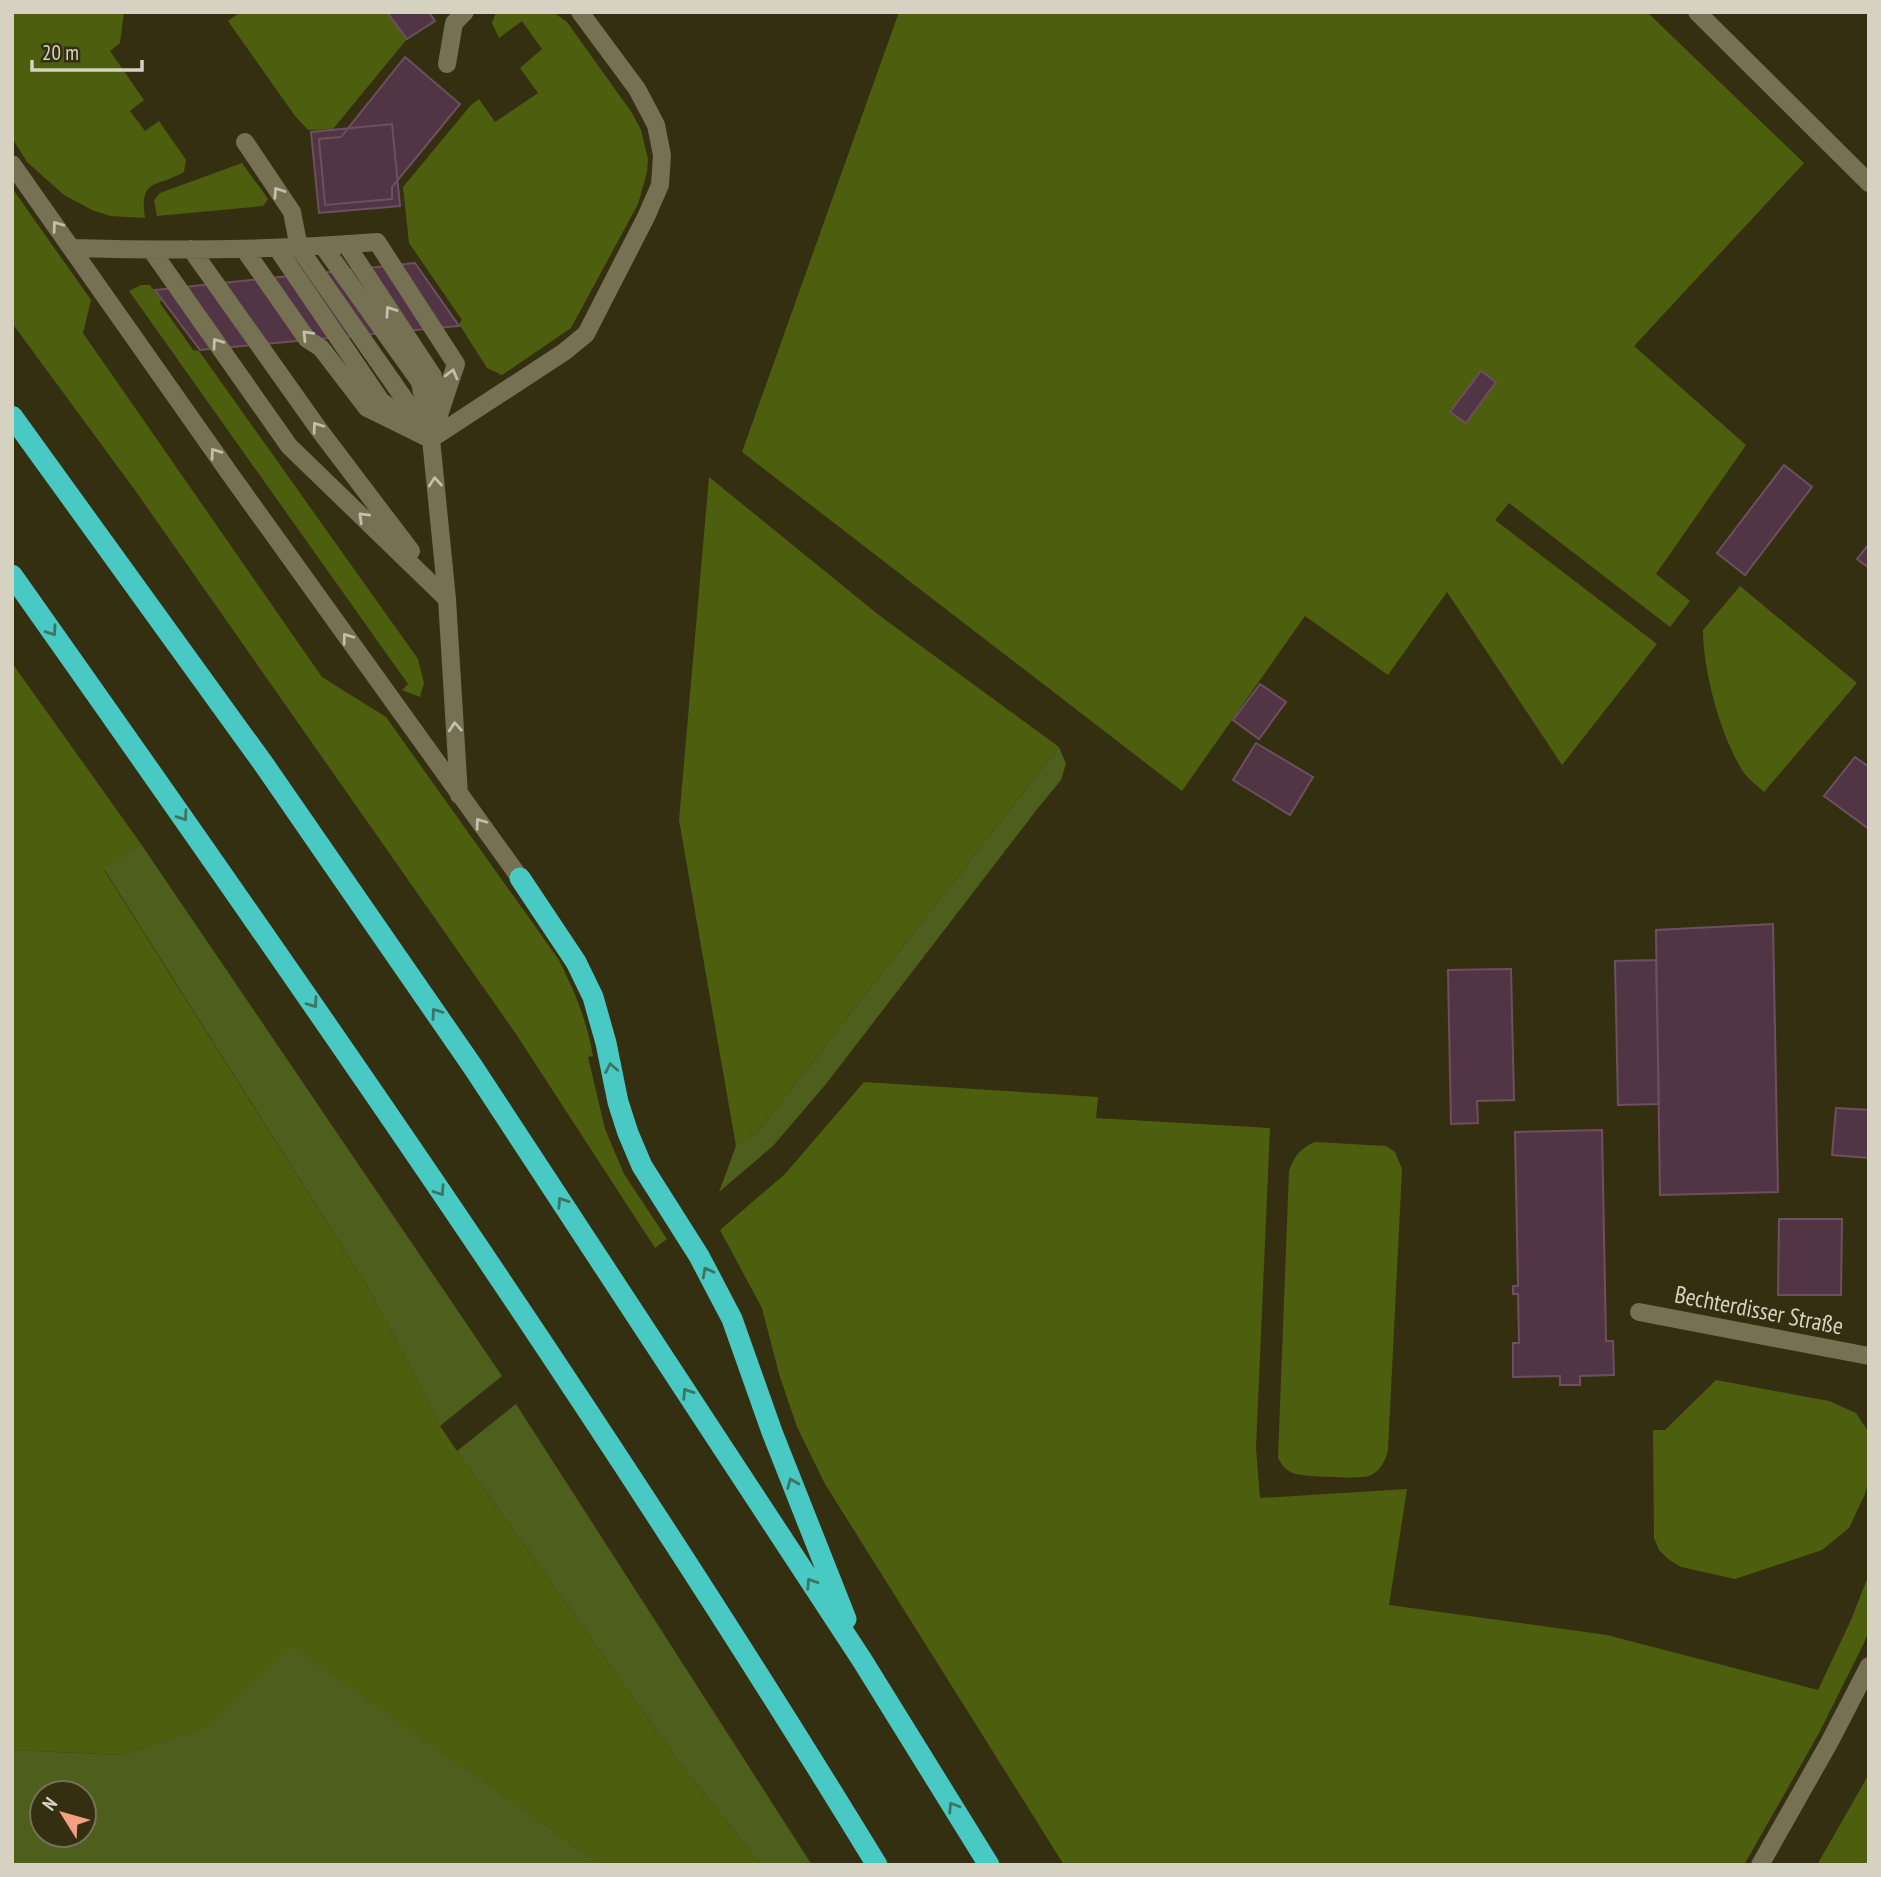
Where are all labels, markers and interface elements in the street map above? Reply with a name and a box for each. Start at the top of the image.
scale bar [32,28,142,72]
text: 20 m [42,39,79,66]
one-way arrow [274,187,286,200]
one-way arrow [53,221,66,234]
one-way arrow [385,305,398,318]
one-way arrow [303,331,315,344]
one-way arrow [213,338,225,351]
one-way arrow [444,369,458,381]
one-way arrow [313,422,325,435]
one-way arrow [211,448,223,461]
one-way arrow [428,476,443,488]
one-way arrow [358,512,371,525]
one-way arrow [44,623,56,636]
one-way arrow [343,633,355,646]
one-way arrow [447,721,462,732]
one-way arrow [175,808,187,821]
one-way arrow [475,818,488,831]
one-way arrow [304,995,317,1008]
one-way arrow [432,1008,444,1021]
one-way arrow [604,1062,619,1074]
one-way arrow [432,1184,445,1197]
one-way arrow [557,1197,570,1210]
one-way arrow [702,1267,716,1279]
street label: Bechterdisser Straße [1672,1278,1846,1342]
one-way arrow [682,1387,695,1400]
one-way arrow [786,1478,800,1490]
one-way arrow [807,1578,820,1591]
north arrow [28,1779,98,1849]
text: N [37,1792,62,1815]
one-way arrow [949,1801,962,1814]

